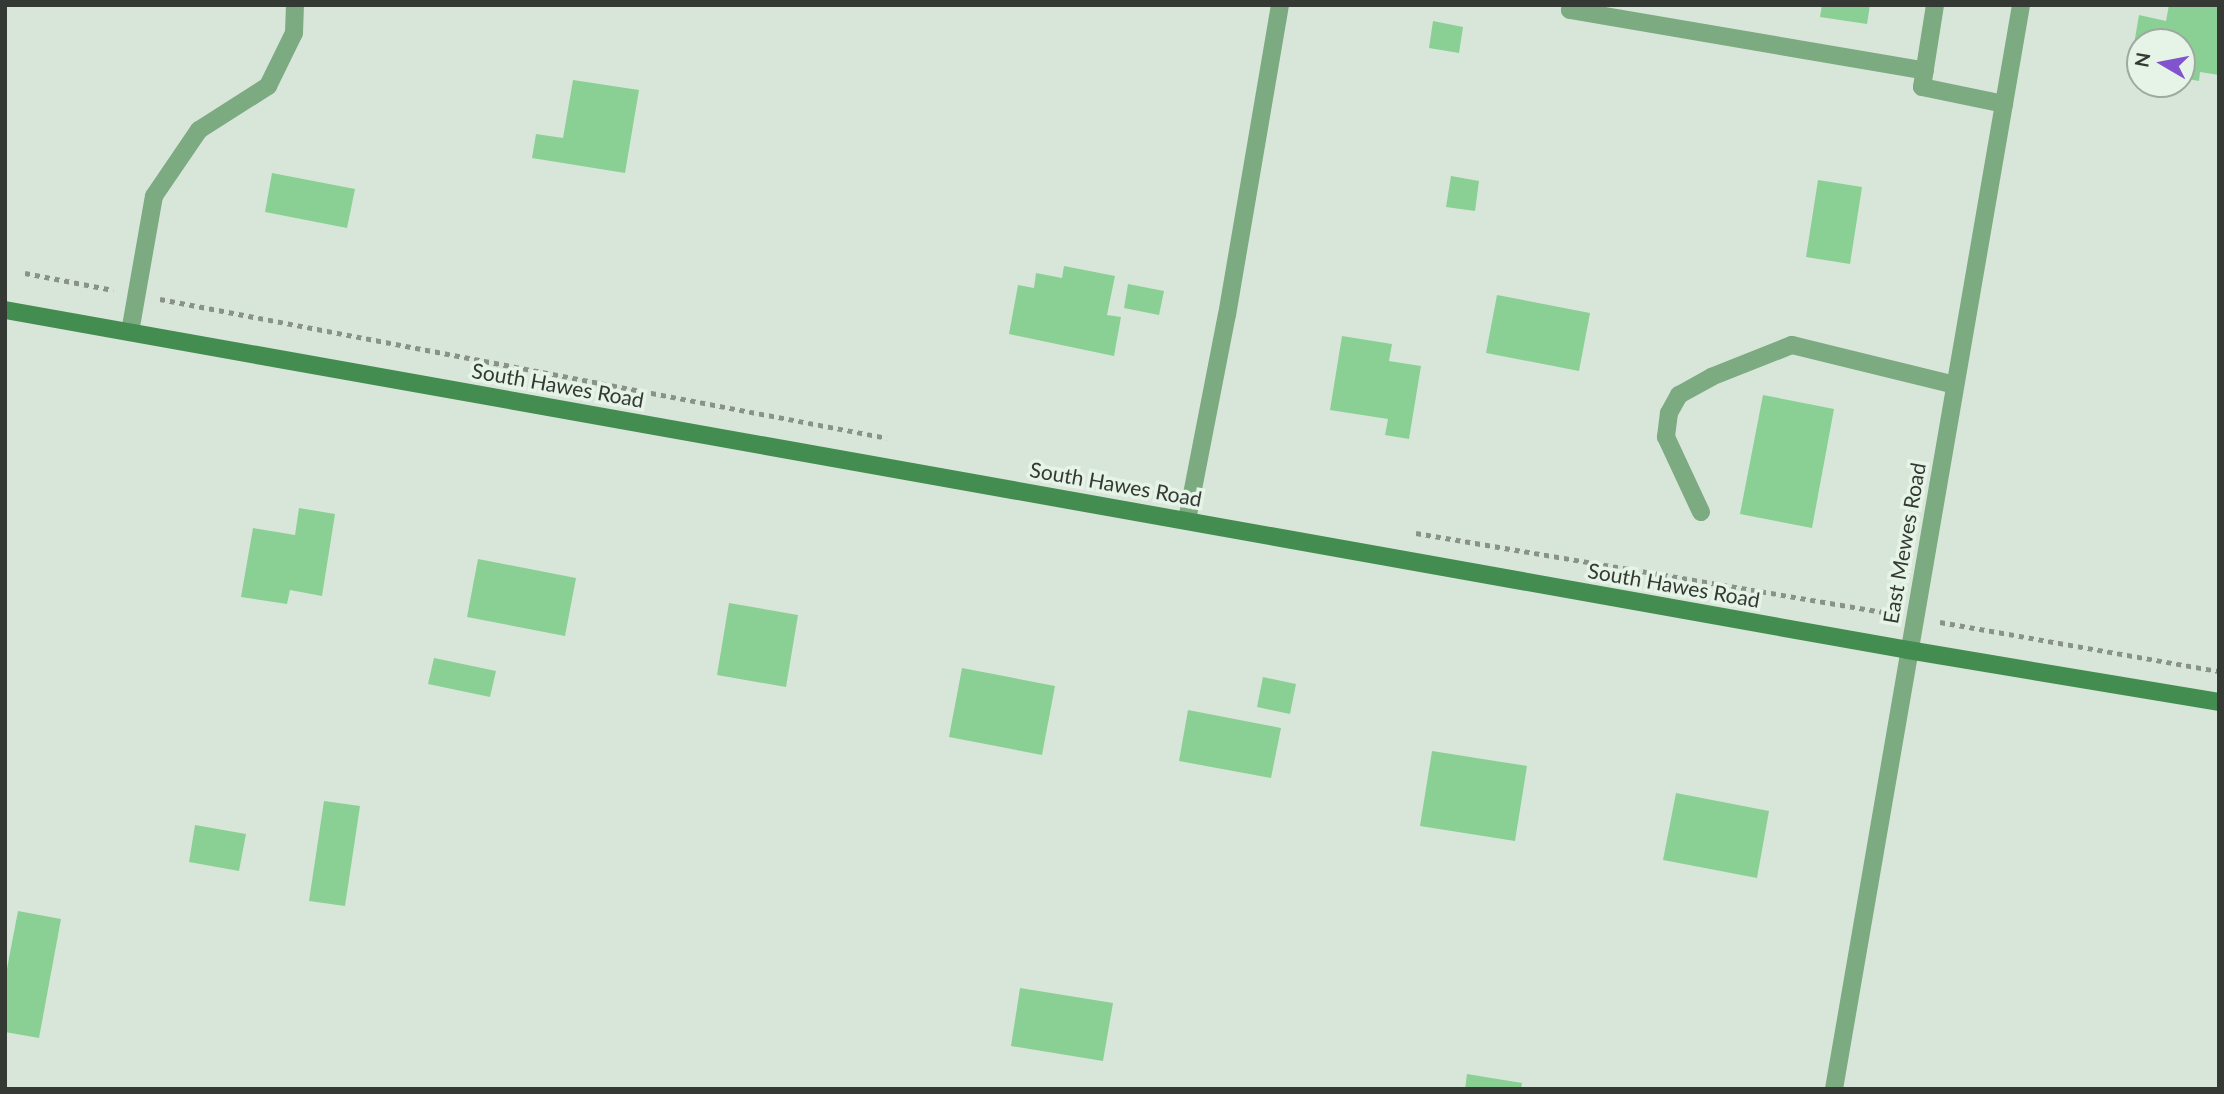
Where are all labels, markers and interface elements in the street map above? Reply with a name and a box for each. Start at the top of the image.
north arrow [2126,28,2196,98]
text: N [2129,50,2154,69]
street label: South Hawes Road [470,357,646,413]
street label: South Hawes Road [1028,456,1204,512]
street label: East Mewes Road [1877,461,1931,625]
street label: South Hawes Road [1586,557,1762,613]

